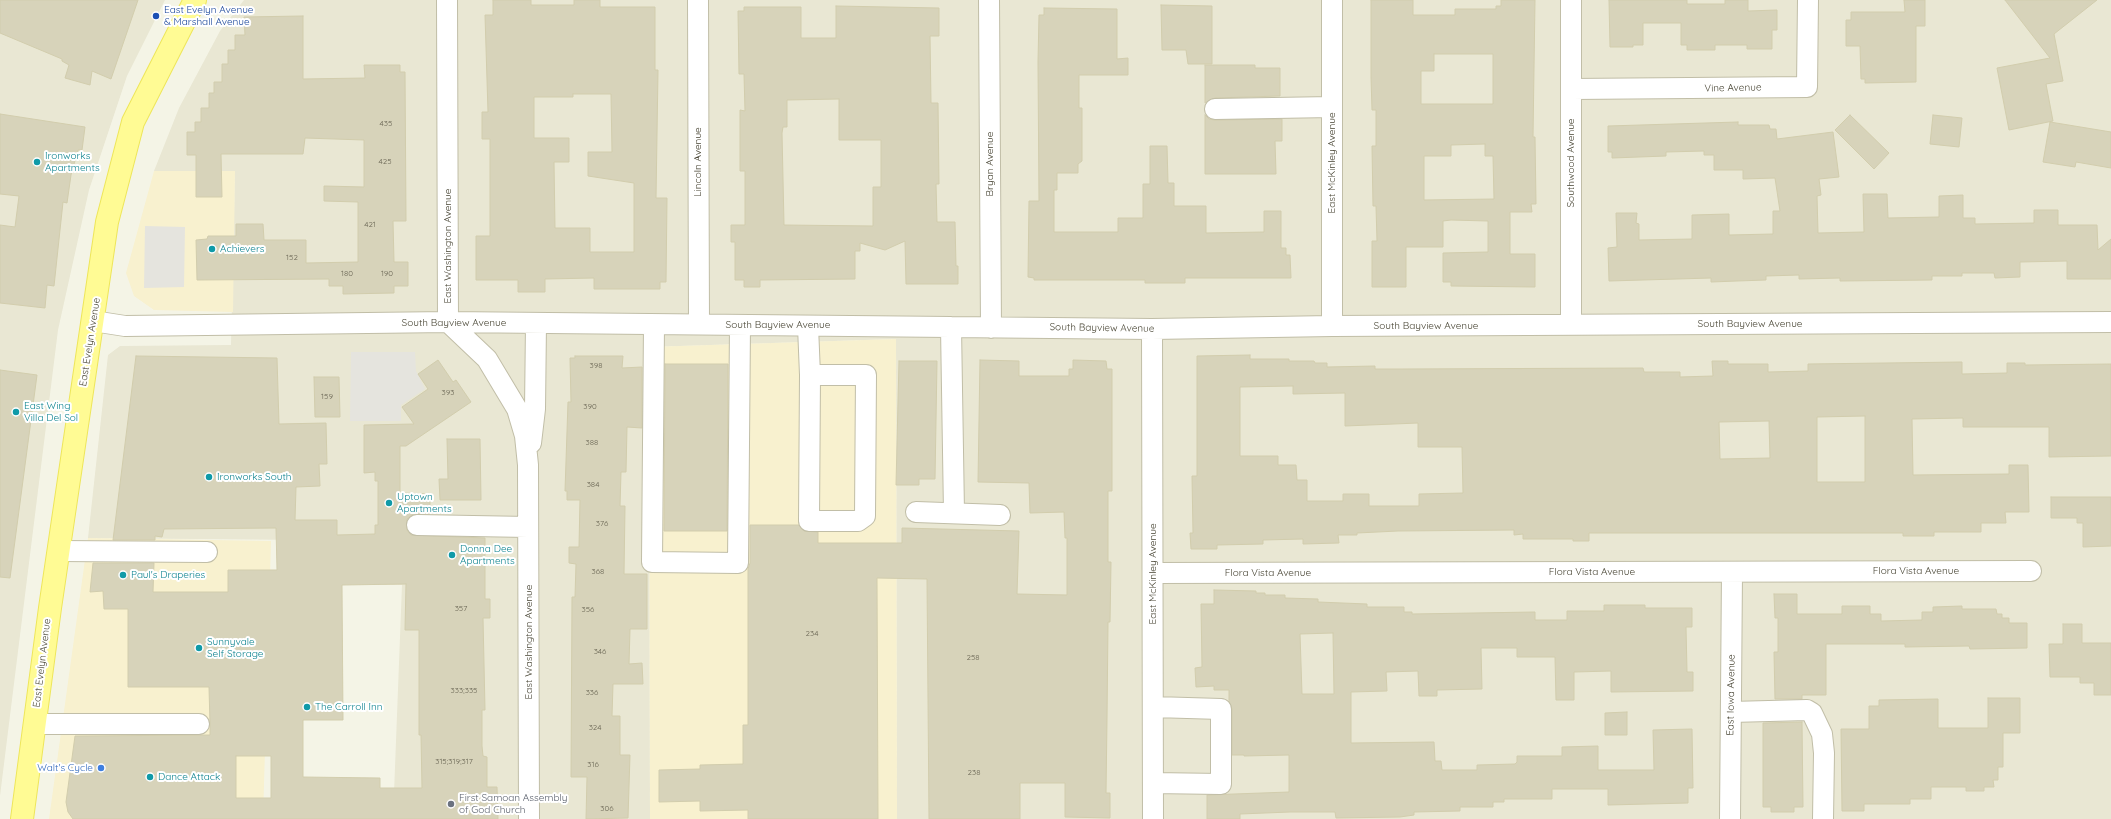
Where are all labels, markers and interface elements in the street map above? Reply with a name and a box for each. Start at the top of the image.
place label: East Evelyn Avenue & Marshall Avenue [164,4,254,28]
marker: East Evelyn Avenue & Marshall Avenue [151,11,161,21]
street label: Vine Avenue [1704,82,1762,94]
street label: East McKinley Avenue [1326,112,1338,214]
street label: Southwood Avenue [1565,118,1577,208]
house number: 435 [380,119,392,129]
street label: Lincoln Avenue [692,127,704,197]
street label: Bryan Avenue [984,132,996,196]
place label: Ironworks Apartments [45,150,100,174]
marker: Ironworks Apartments [32,157,42,167]
house number: 425 [378,157,392,167]
street label: East Washington Avenue [442,189,454,303]
house number: 421 [364,220,376,230]
place label: Achievers [220,243,264,255]
marker: Achievers [207,244,217,254]
house number: 152 [286,253,298,263]
house number: 180 [341,269,353,279]
house number: 190 [381,269,393,279]
street label: East Evelyn Avenue [77,297,103,387]
street label: South Bayview Avenue [402,317,506,329]
street label: South Bayview Avenue [1698,318,1802,330]
street label: South Bayview Avenue [726,319,830,331]
street label: South Bayview Avenue [1374,320,1478,332]
street label: South Bayview Avenue [1049,321,1155,335]
house number: 398 [590,361,602,371]
house number: 393 [442,388,454,398]
house number: 159 [321,392,333,402]
place label: East Wing Villa Del Sol [24,400,78,424]
house number: 390 [583,402,597,412]
marker: East Wing Villa Del Sol [11,407,21,417]
house number: 388 [586,438,598,448]
place label: Ironworks South [217,471,291,483]
marker: Ironworks South [204,472,214,482]
house number: 384 [587,480,599,490]
place label: Uptown Apartments [397,491,452,514]
marker: Uptown Apartments [384,498,394,508]
house number: 376 [596,519,608,529]
street label: East McKinley Avenue [1147,523,1159,625]
place label: Donna Dee Apartments [460,543,515,566]
marker: Donna Dee Apartments [447,550,457,560]
street label: Flora Vista Avenue [1873,565,1959,577]
street label: Flora Vista Avenue [1549,566,1635,578]
house number: 368 [592,567,604,577]
street label: Flora Vista Avenue [1225,567,1311,579]
place label: Paul's Draperies [131,569,205,581]
marker: Paul's Draperies [118,570,128,580]
street label: East Washington Avenue [523,585,535,699]
house number: 357 [455,604,467,614]
house number: 356 [582,605,594,615]
street label: East Evelyn Avenue [31,618,53,708]
house number: 234 [806,629,818,639]
place label: Sunnyvale Self Storage [207,636,263,660]
marker: Sunnyvale Self Storage [194,643,204,653]
house number: 346 [594,647,606,657]
house number: 258 [966,653,980,663]
street label: East Iowa Avenue [1724,654,1738,736]
house number: 333;335 [451,686,477,696]
house number: 336 [586,688,598,698]
place label: The Carroll Inn [315,701,383,713]
marker: The Carroll Inn [302,702,312,712]
house number: 324 [589,723,601,733]
house number: 315;319;317 [435,757,473,767]
house number: 316 [587,760,599,770]
place label: Walt's Cycle [37,762,93,774]
marker: Walt's Cycle [96,763,106,773]
house number: 238 [968,768,980,778]
place label: Dance Attack [158,771,220,783]
marker: Dance Attack [145,772,155,782]
place label: First Samoan Assembly of God Church [459,792,567,816]
marker: First Samoan Assembly of God Church [446,799,456,809]
house number: 306 [600,804,614,814]

